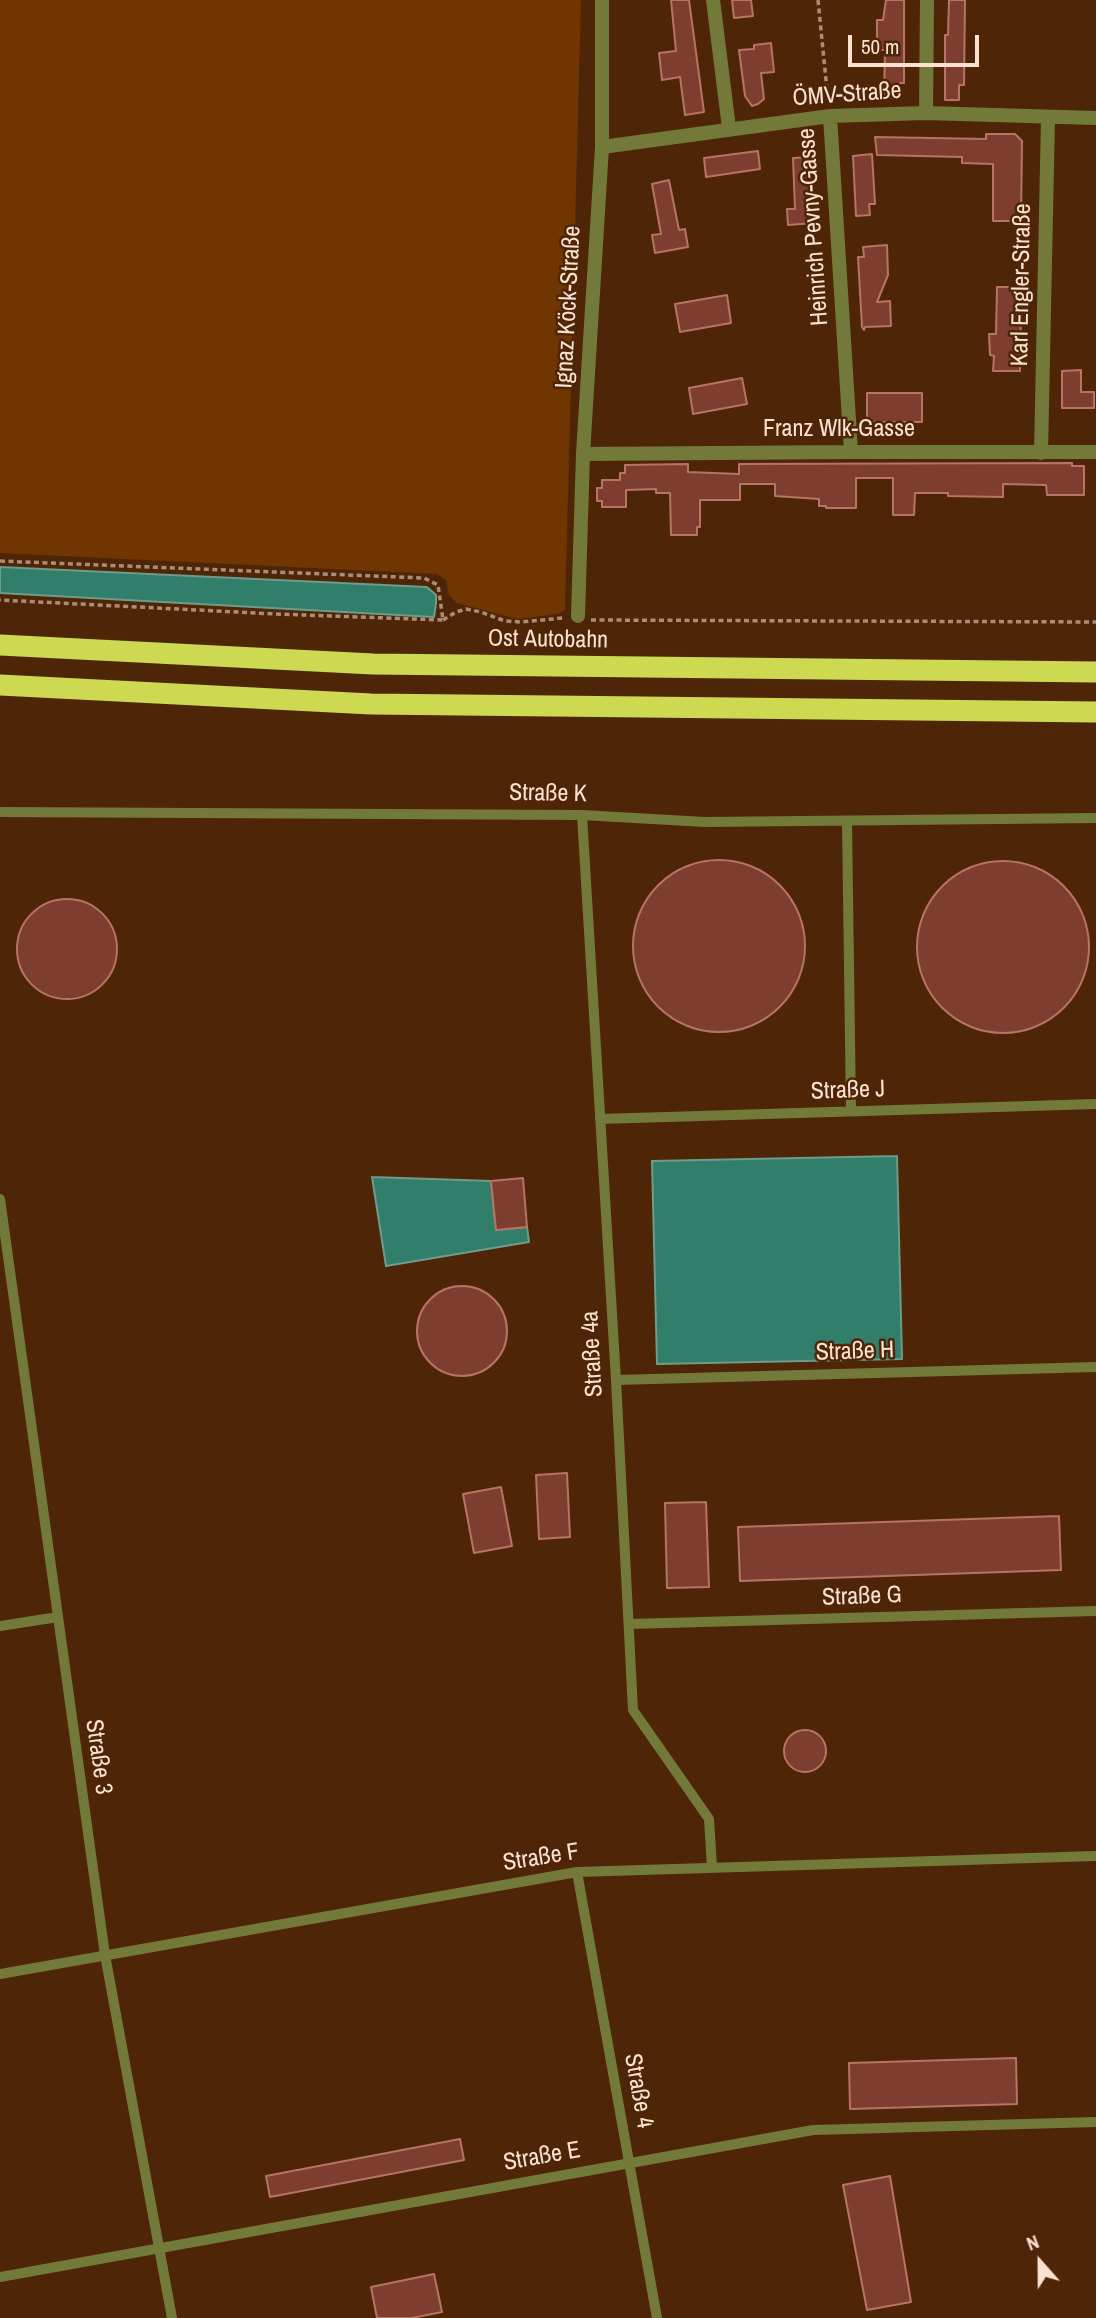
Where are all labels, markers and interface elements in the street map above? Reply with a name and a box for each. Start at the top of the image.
scale bar [851,21,982,65]
text: 50 m [861,32,899,61]
street label: ÖMV-Straße [791,77,903,113]
street label: Heinrich Pevny-Gasse [793,127,835,327]
street label: Karl Engler-Straße [1006,203,1038,367]
street label: Ignaz Köck-Straße [550,225,588,389]
street label: Franz Wlk-Gasse [763,416,915,444]
street label: Ost Autobahn [488,625,608,655]
street label: Straße K [509,779,587,809]
street label: Straße J [810,1075,886,1107]
street label: Straße 4a [576,1310,610,1398]
street label: Straße H [815,1336,895,1368]
street label: Straße G [822,1581,902,1613]
street label: Straße 3 [78,1718,118,1796]
street label: Straße F [501,1838,581,1878]
street label: Straße 4 [617,2051,659,2131]
street label: Straße E [501,2136,583,2178]
north arrow [1005,2227,1075,2297]
text: N [1023,2228,1042,2257]

